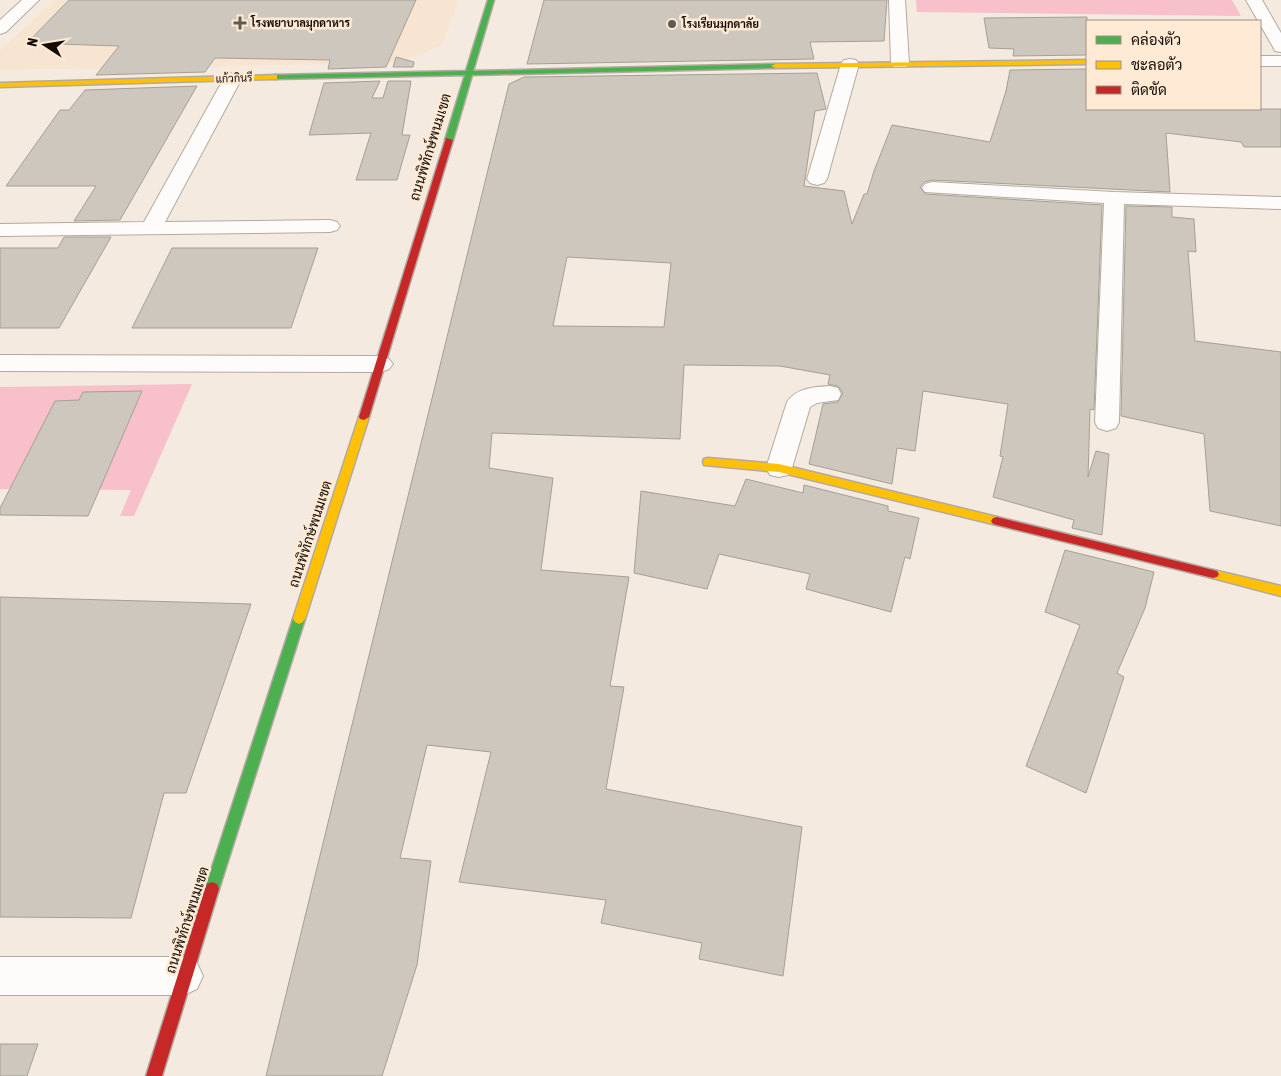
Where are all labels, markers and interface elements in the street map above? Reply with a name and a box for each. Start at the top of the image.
place label: โรงพยาบาลมุกดาหาร [250,15,350,31]
marker: โรงพยาบาลมุกดาหาร [233,16,247,30]
place label: โรงเรียนมุกดาลัย [681,16,759,32]
marker: โรงเรียนมุกดาลัย [666,18,678,30]
north arrow [20,20,70,70]
legend [1086,20,1261,110]
text: คล่องตัว [1131,30,1181,48]
text: N [24,37,41,48]
text: ชะลอตัว [1131,56,1182,73]
street label: แก้วกินรี [215,69,253,85]
text: ติดขัด [1131,81,1167,98]
street label: ถนนพิทักษ์พนมเขต [405,91,454,203]
street label: ถนนพิทักษ์พนมเขต [284,478,335,590]
street label: ถนนพิทักษ์พนมเขต [161,864,212,976]

